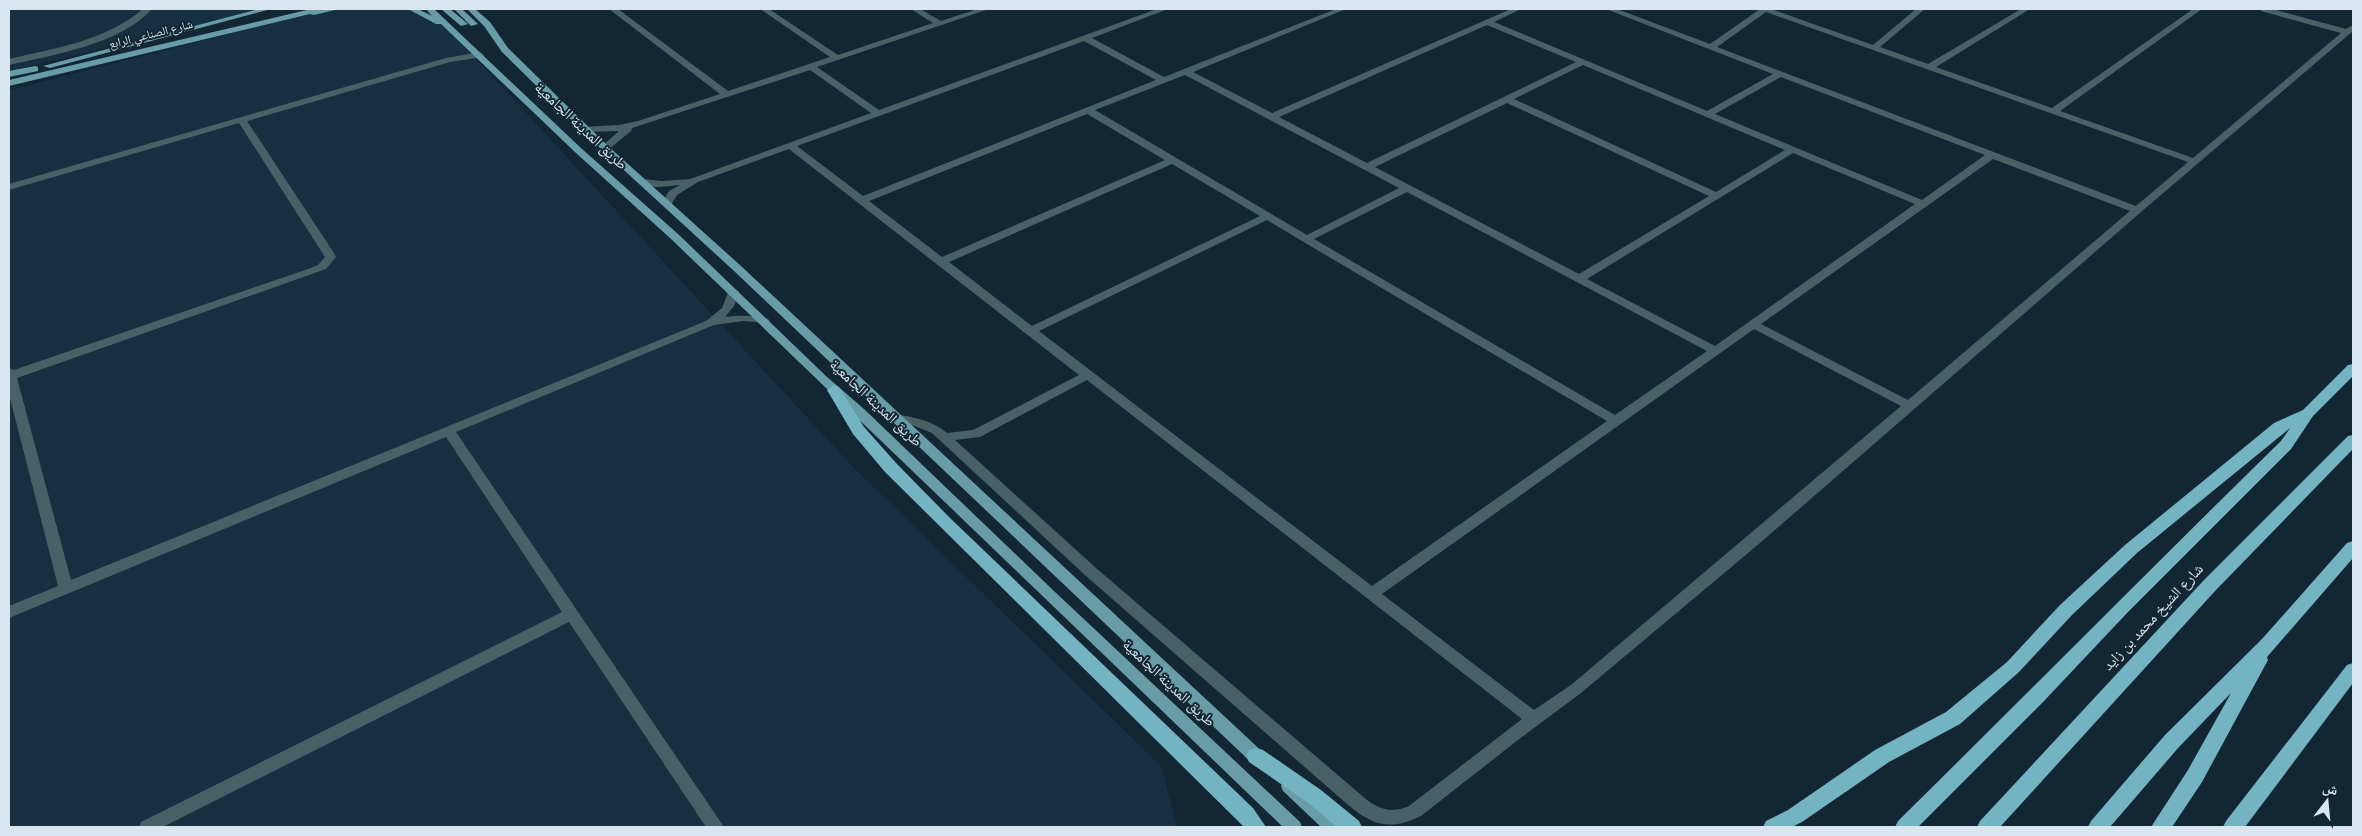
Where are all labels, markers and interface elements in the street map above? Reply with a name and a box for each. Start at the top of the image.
street label: شارع الصناعي الرابع [107,17,195,54]
street label: طريق المدينة الجامعية [530,79,630,175]
street label: طريق المدينة الجامعية [825,356,925,452]
street label: شارع الشيخ محمد بن زايد [2100,560,2209,675]
street label: طريق المدينة الجامعية [1118,636,1218,732]
north arrow [2302,776,2352,826]
text: ش [2321,780,2340,800]

